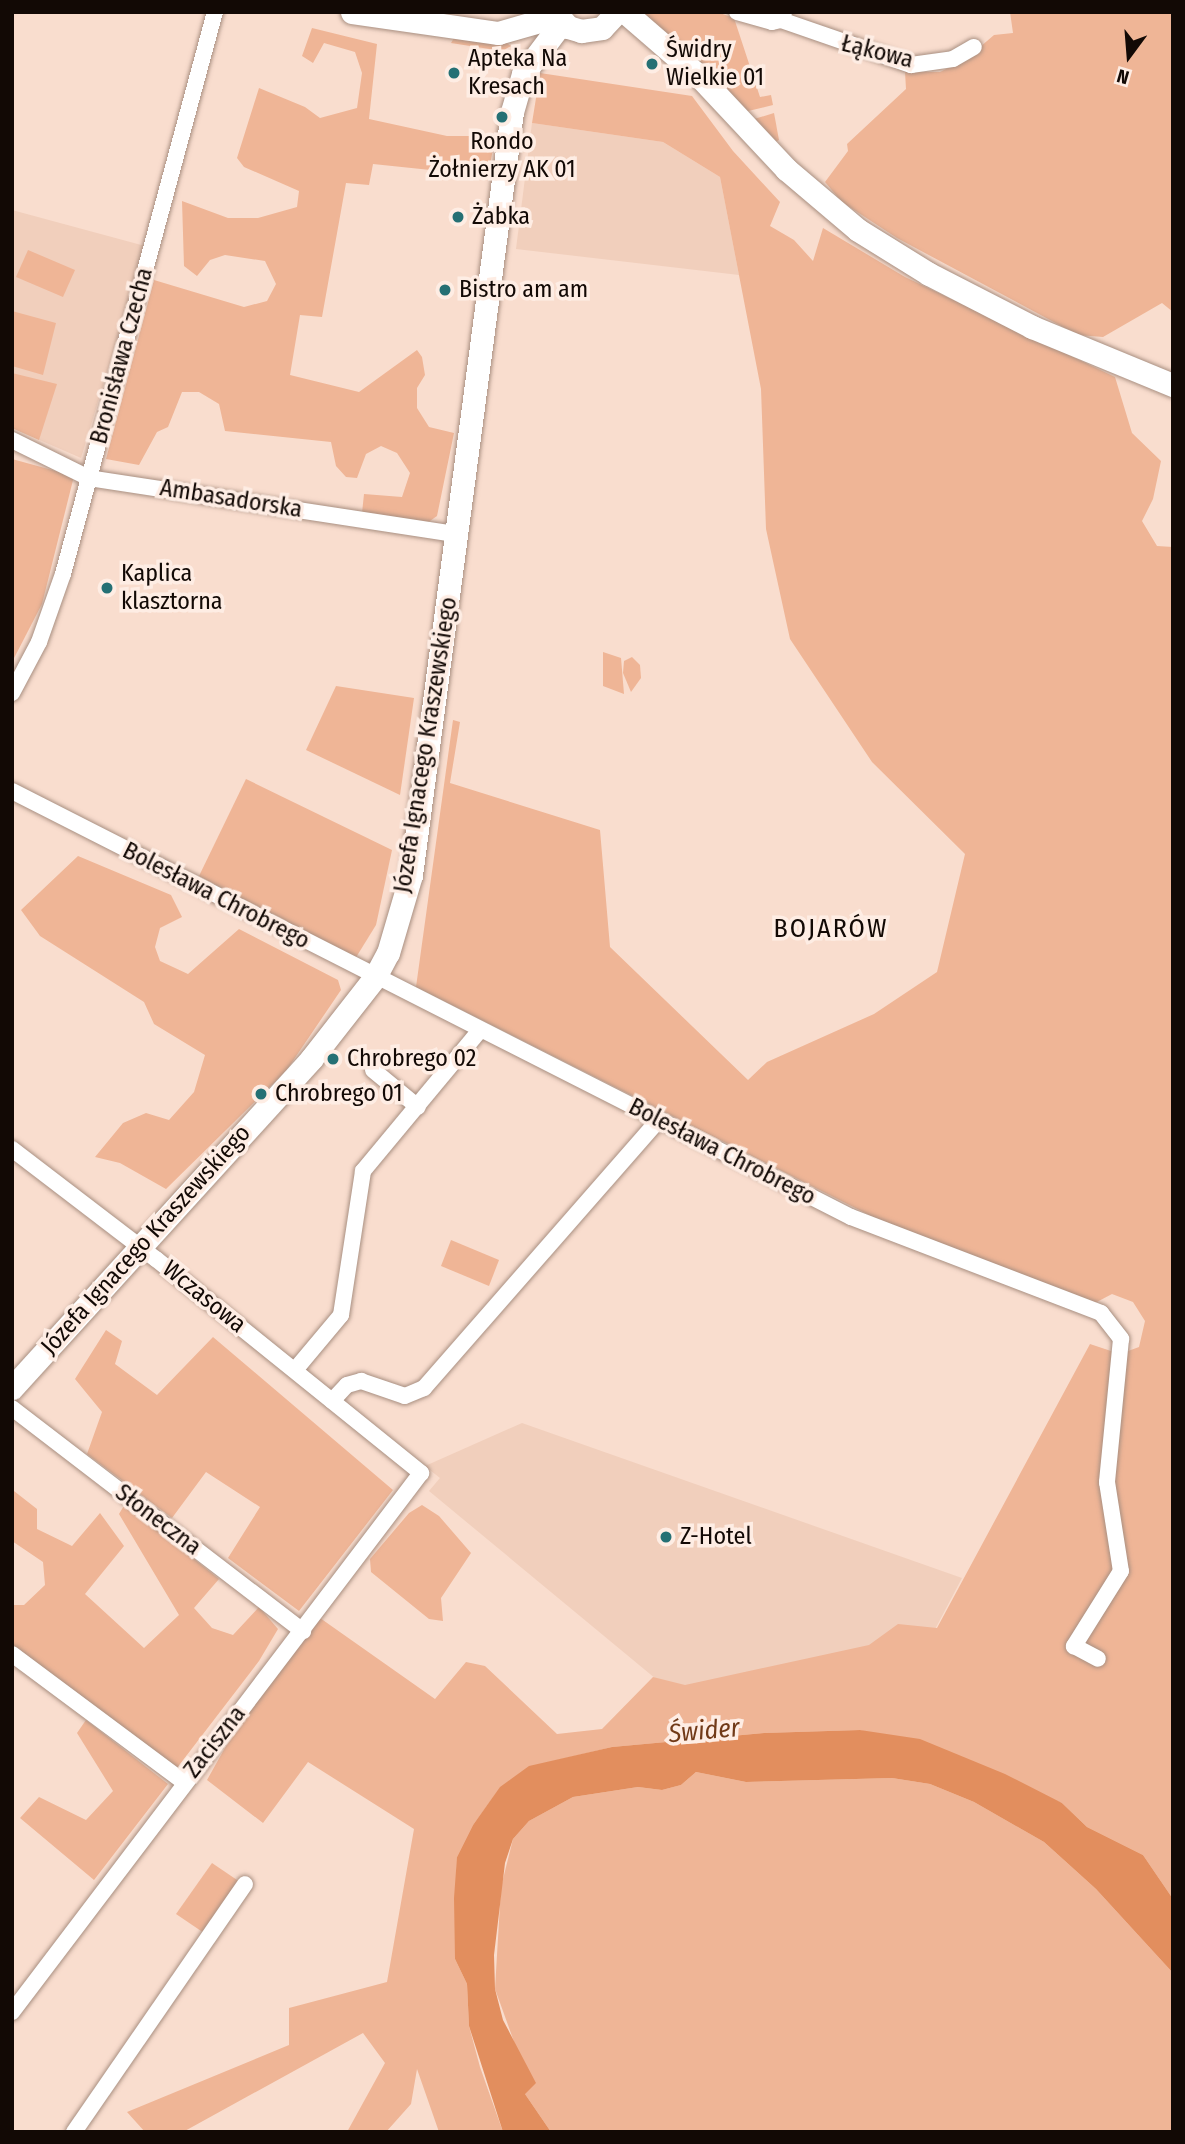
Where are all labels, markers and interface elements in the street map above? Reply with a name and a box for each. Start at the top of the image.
north arrow [1094,21,1164,91]
street label: Łąkowa [838,29,916,75]
place label: Świdry Wielkie 01 [666,36,764,92]
place label: Apteka Na Kresach [468,45,567,101]
marker: Świdry Wielkie 01 [644,56,660,72]
text: N [1114,64,1132,89]
marker: Apteka Na Kresach [446,65,462,81]
marker: Rondo Żołnierzy AK 01 [494,109,510,125]
place label: Rondo Żołnierzy AK 01 [428,128,576,184]
place label: Żabka [472,203,530,231]
marker: Żabka [450,209,466,225]
street label: Bronisława Czecha [85,265,159,447]
place label: Bistro am am [459,276,588,304]
marker: Bistro am am [437,282,453,298]
street label: Ambasadorska [158,474,304,524]
place label: Kaplica klasztorna [121,560,223,616]
marker: Kaplica klasztorna [99,580,115,596]
street label: Józefa Ignacego Kraszewskiego [388,595,464,895]
street label: Bolesława Chrobrego [118,836,314,956]
district label: BOJARÓW [774,913,888,945]
place label: Chrobrego 02 [347,1045,476,1073]
marker: Chrobrego 02 [325,1051,341,1067]
place label: Chrobrego 01 [275,1080,403,1108]
marker: Chrobrego 01 [253,1086,269,1102]
street label: Bolesława Chrobrego [624,1092,820,1212]
street label: Józefa Ignacego Kraszewskiego [35,1119,257,1361]
street label: Wczasowa [157,1255,251,1339]
street label: Słoneczna [109,1478,207,1562]
place label: Z-Hotel [680,1523,752,1551]
marker: Z-Hotel [658,1529,674,1545]
street label: Zaciszna [178,1700,252,1784]
water label: Świder [667,1712,741,1750]

